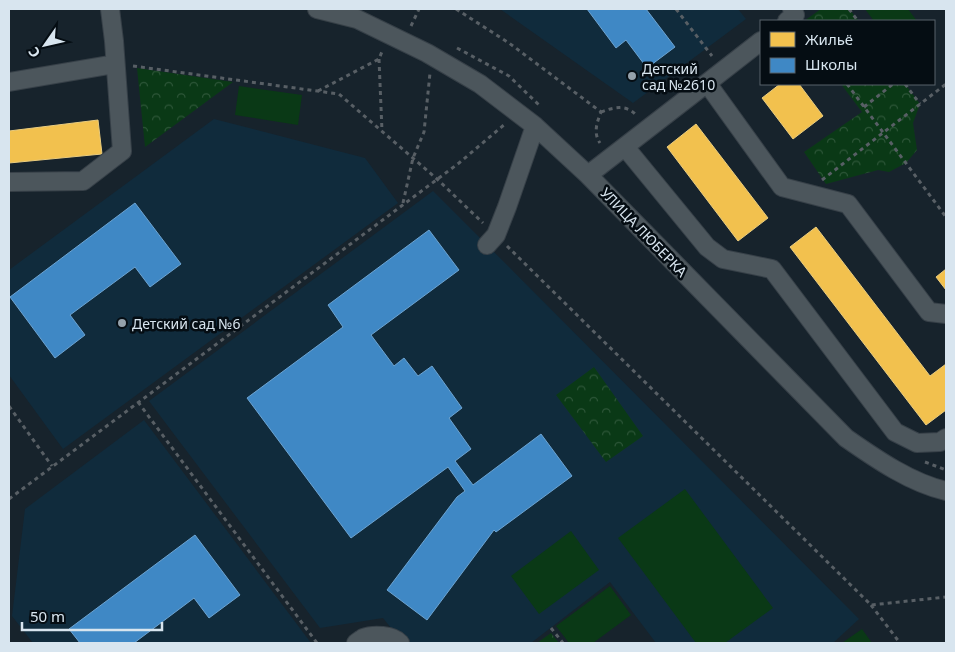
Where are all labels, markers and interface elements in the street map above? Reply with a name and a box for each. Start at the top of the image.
north arrow [20,20,70,70]
legend [760,20,935,85]
text: Жильё [805,29,853,49]
text: С [23,43,44,62]
text: Школы [805,54,857,74]
place label: Детский сад №2610 [642,59,715,94]
marker: Детский сад №2610 [626,70,638,82]
street label: УЛИЦА ЛЮБЕРКА [597,183,691,281]
place label: Детский сад №6 [132,314,241,333]
marker: Детский сад №6 [116,317,128,329]
scale bar [22,600,162,632]
text: 50 m [30,606,65,626]

